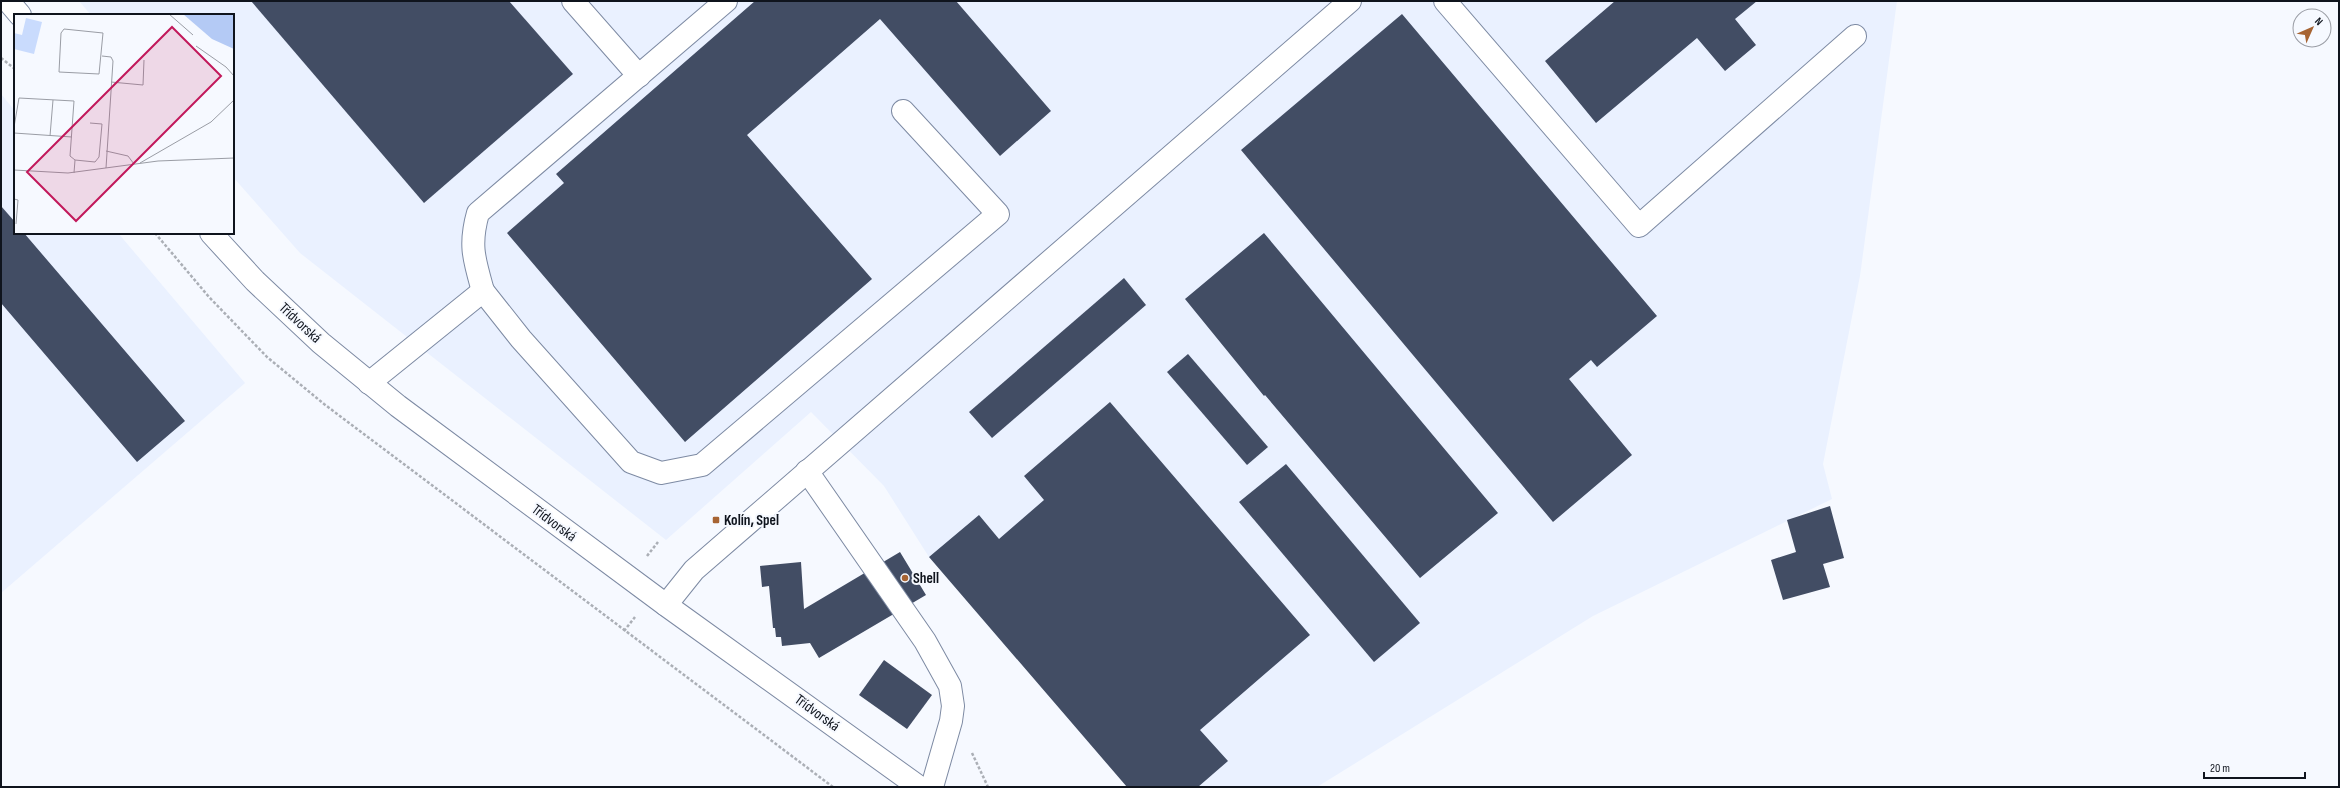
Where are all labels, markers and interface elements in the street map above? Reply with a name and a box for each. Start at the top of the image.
north arrow [2292,8,2332,48]
inset map [14,14,234,234]
text: N [2312,15,2325,28]
street label: Třídvorská [275,299,325,348]
street label: Třídvorská [528,500,580,546]
place label: Kolín, Spel [724,511,779,530]
marker: Kolín, Spel [711,515,721,525]
place label: Shell [913,569,939,588]
marker: Shell [900,573,910,583]
street label: Třídvorská [791,690,843,736]
scale bar [2204,754,2305,780]
text: 20 m [2210,761,2230,776]

